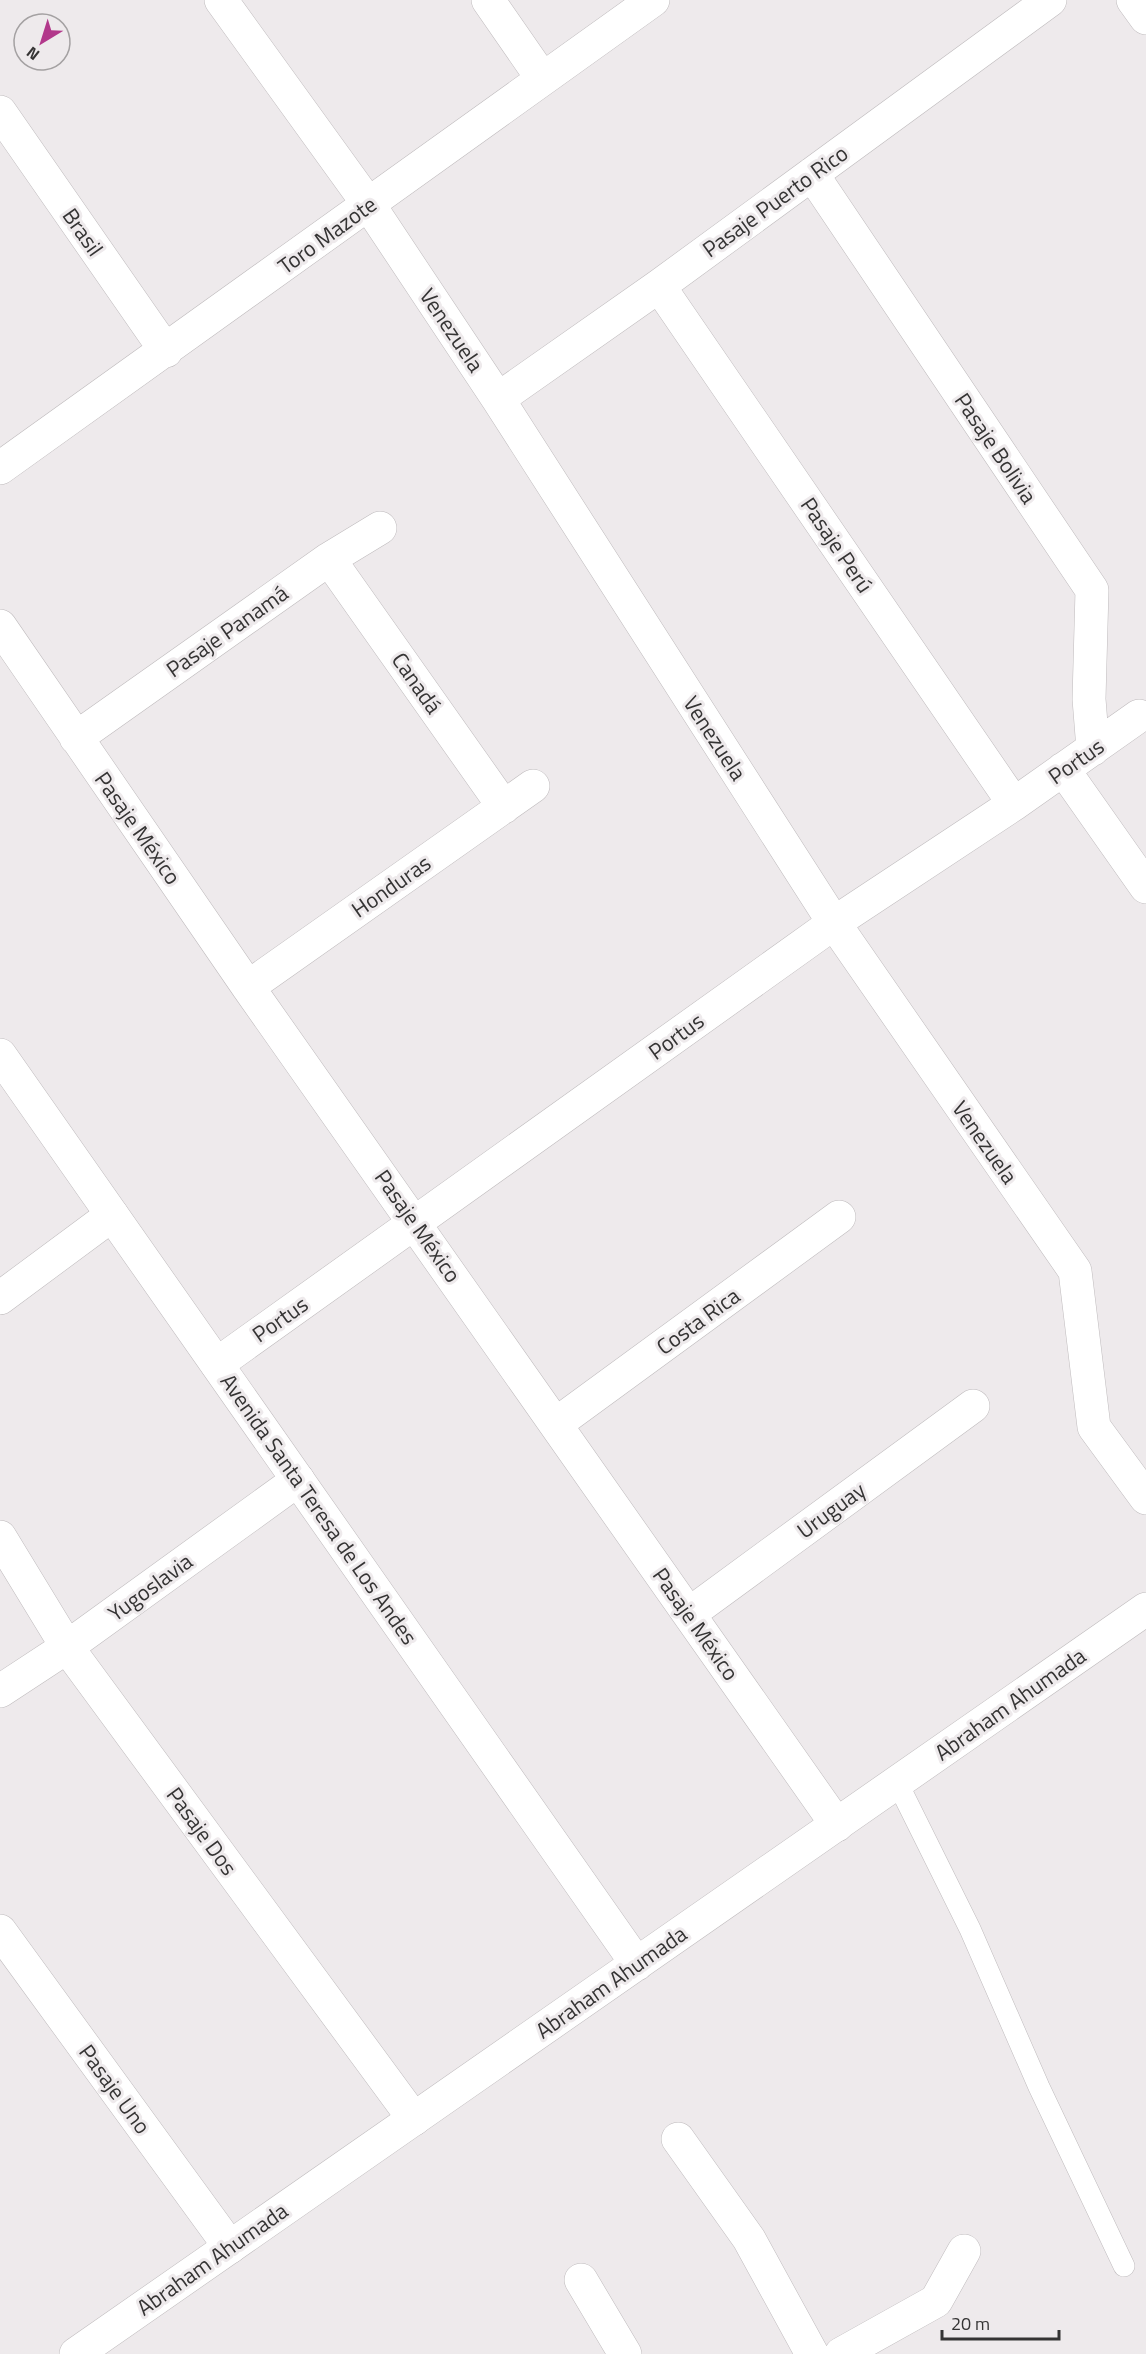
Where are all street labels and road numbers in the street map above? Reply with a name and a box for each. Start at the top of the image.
street label: Pasaje Puerto Rico [695,136,855,266]
street label: Toro Mazote [271,187,383,283]
street label: Brasil [54,201,112,263]
street label: Venezuela [411,281,493,379]
street label: Pasaje Bolivia [946,386,1046,510]
street label: Pasaje Perú [792,490,882,600]
street label: Pasaje Panamá [159,576,295,686]
street label: Canadá [383,645,451,721]
street label: Venezuela [675,689,755,787]
street label: Portus [1041,729,1111,793]
street label: Pasaje México [86,765,190,891]
street label: Honduras [344,846,438,926]
street label: Portus [641,1004,711,1068]
street label: Venezuela [944,1093,1026,1191]
street label: Pasaje México [366,1163,470,1289]
street label: Costa Rica [649,1279,747,1363]
street label: Portus [245,1287,315,1351]
street label: Avenida Santa Teresa de Los Andes [212,1366,426,1652]
street label: Uruguay [789,1473,873,1547]
street label: Yugoslavia [100,1545,200,1629]
street label: Pasaje México [644,1561,748,1687]
street label: Abraham Ahumada [927,1639,1093,1769]
street label: Pasaje Dos [158,1780,246,1882]
street label: Abraham Ahumada [528,1917,694,2047]
street label: Pasaje Uno [71,2037,159,2141]
street label: Abraham Ahumada [129,2194,295,2324]

